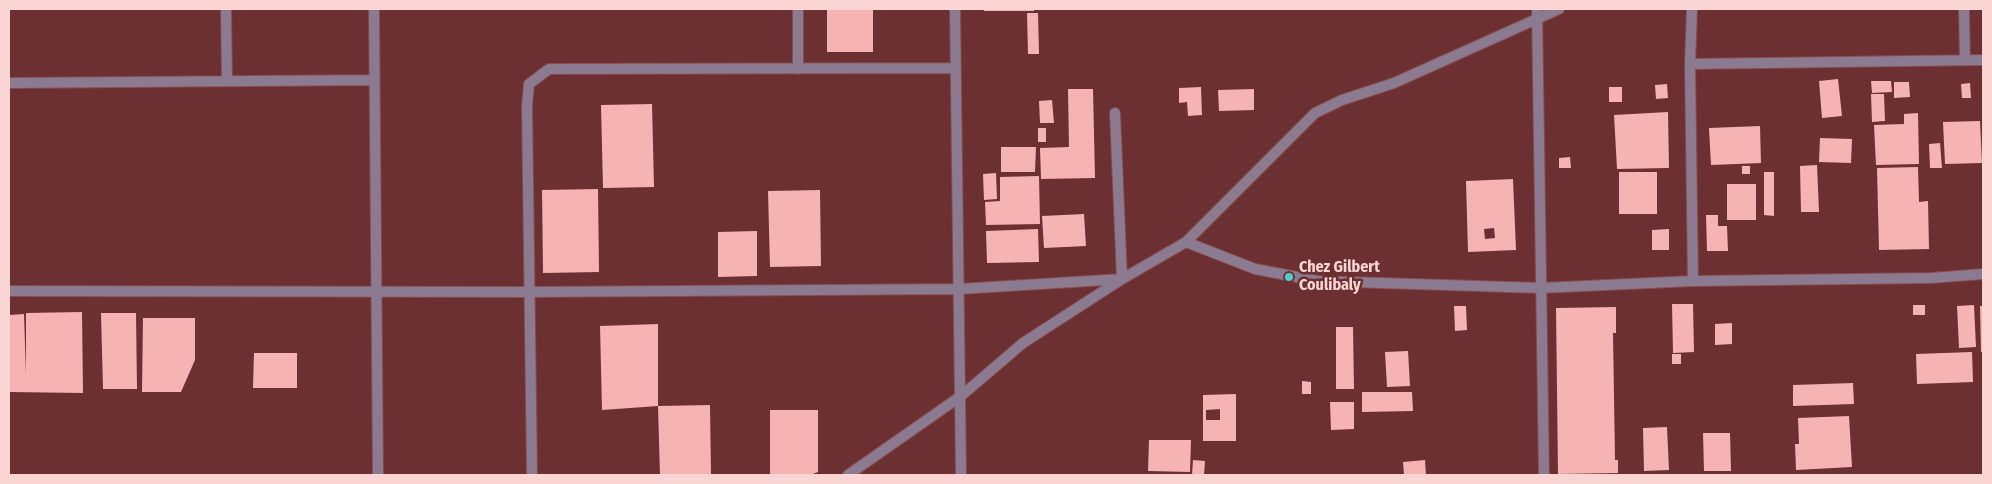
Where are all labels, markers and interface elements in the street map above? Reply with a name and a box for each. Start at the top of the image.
place label: Chez Gilbert Coulibaly [1299,258,1380,296]
marker: Chez Gilbert Coulibaly [1283,271,1295,283]

